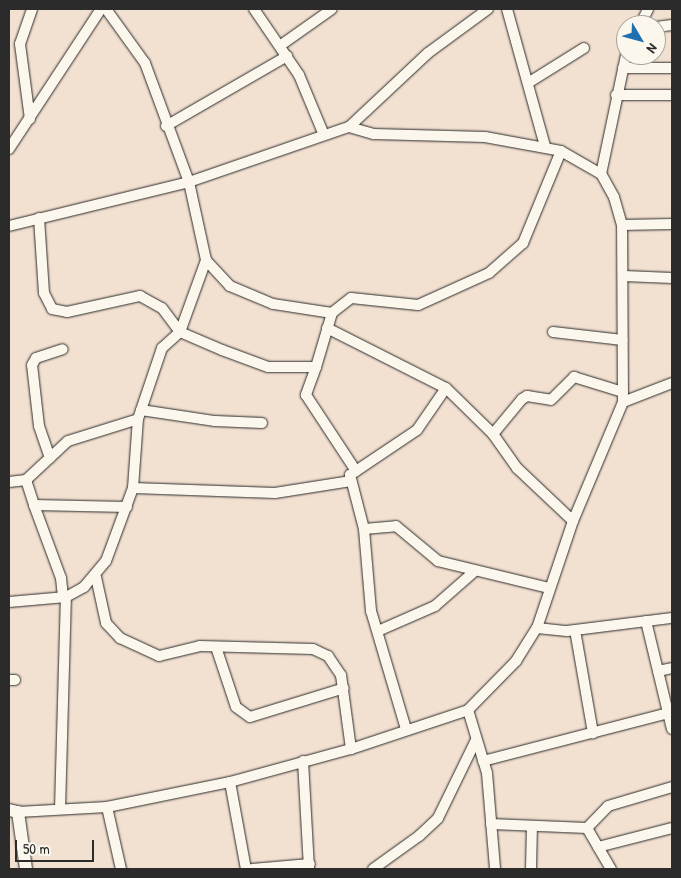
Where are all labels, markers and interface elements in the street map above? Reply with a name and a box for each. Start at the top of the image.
north arrow [616,15,666,65]
text: N [643,40,662,57]
scale bar [18,830,96,862]
text: 50 m [23,838,50,859]

